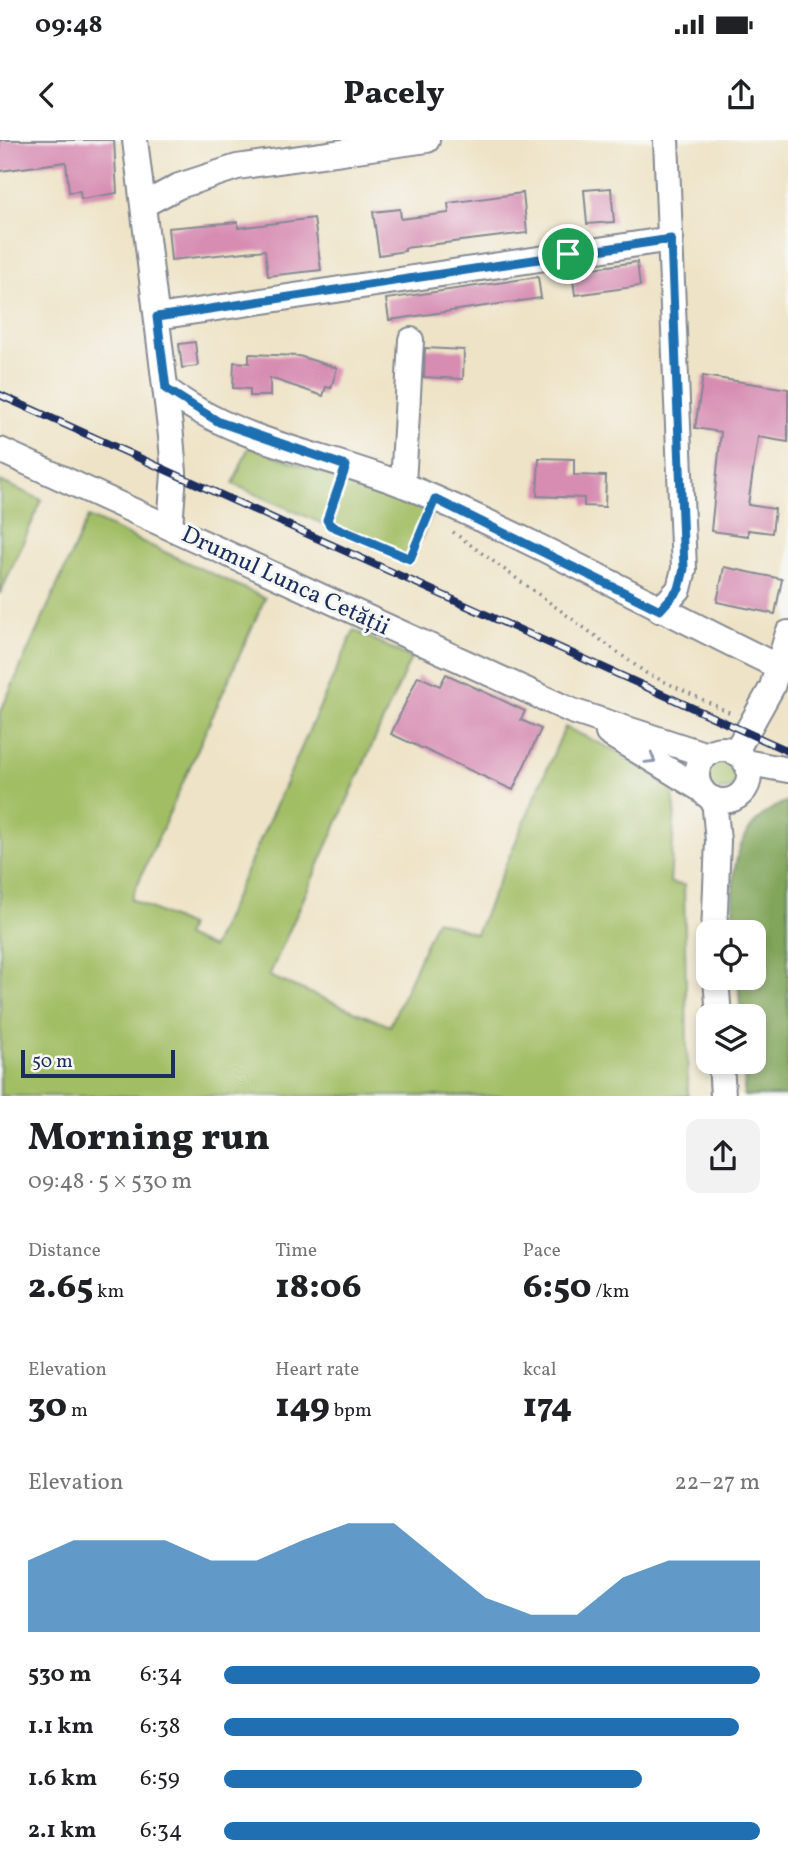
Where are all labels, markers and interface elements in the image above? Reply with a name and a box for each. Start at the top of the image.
text: 09:48 [35,7,103,43]
text: Pacely [343,73,445,117]
icon: back [28,76,66,114]
icon: share [722,76,760,114]
pin [538,224,598,284]
icon: arrive [549,235,587,273]
street label: Drumul Lunca Cetății [175,519,395,645]
one-way arrow [643,751,656,764]
map controls [696,920,766,1074]
button: locate [696,920,766,990]
button: layers [696,1004,766,1074]
scale bar [21,1047,175,1079]
text: 50 m [32,1049,73,1075]
text: Morning run [28,1113,270,1166]
button: share [686,1119,760,1193]
text: 09:48 · 5 × 530 m [28,1166,192,1198]
text: Distance [28,1238,101,1264]
text: Time [275,1238,317,1264]
text: Pace [523,1238,561,1264]
text: 2.65 [28,1264,93,1312]
text: 18:06 [275,1264,362,1312]
text: 6:50 [523,1264,592,1312]
text: km [93,1279,124,1305]
text: /km [592,1279,629,1305]
text: Elevation [28,1357,107,1383]
text: Heart rate [275,1357,359,1383]
text: kcal [523,1357,556,1383]
text: 30 [28,1383,67,1431]
text: 149 [275,1383,330,1431]
text: 174 [523,1383,572,1431]
text: m [67,1398,88,1424]
text: bpm [330,1398,372,1424]
text: Elevation [28,1467,124,1499]
text: 22–27 m [674,1467,760,1499]
text: 530 m [28,1659,91,1691]
text: 6:34 [140,1659,183,1691]
text: 1.1 km [28,1711,94,1743]
text: 6:38 [140,1711,181,1743]
text: 1.6 km [28,1763,97,1795]
text: 6:59 [140,1763,180,1795]
text: 2.1 km [28,1815,97,1847]
text: 6:34 [140,1815,183,1847]

